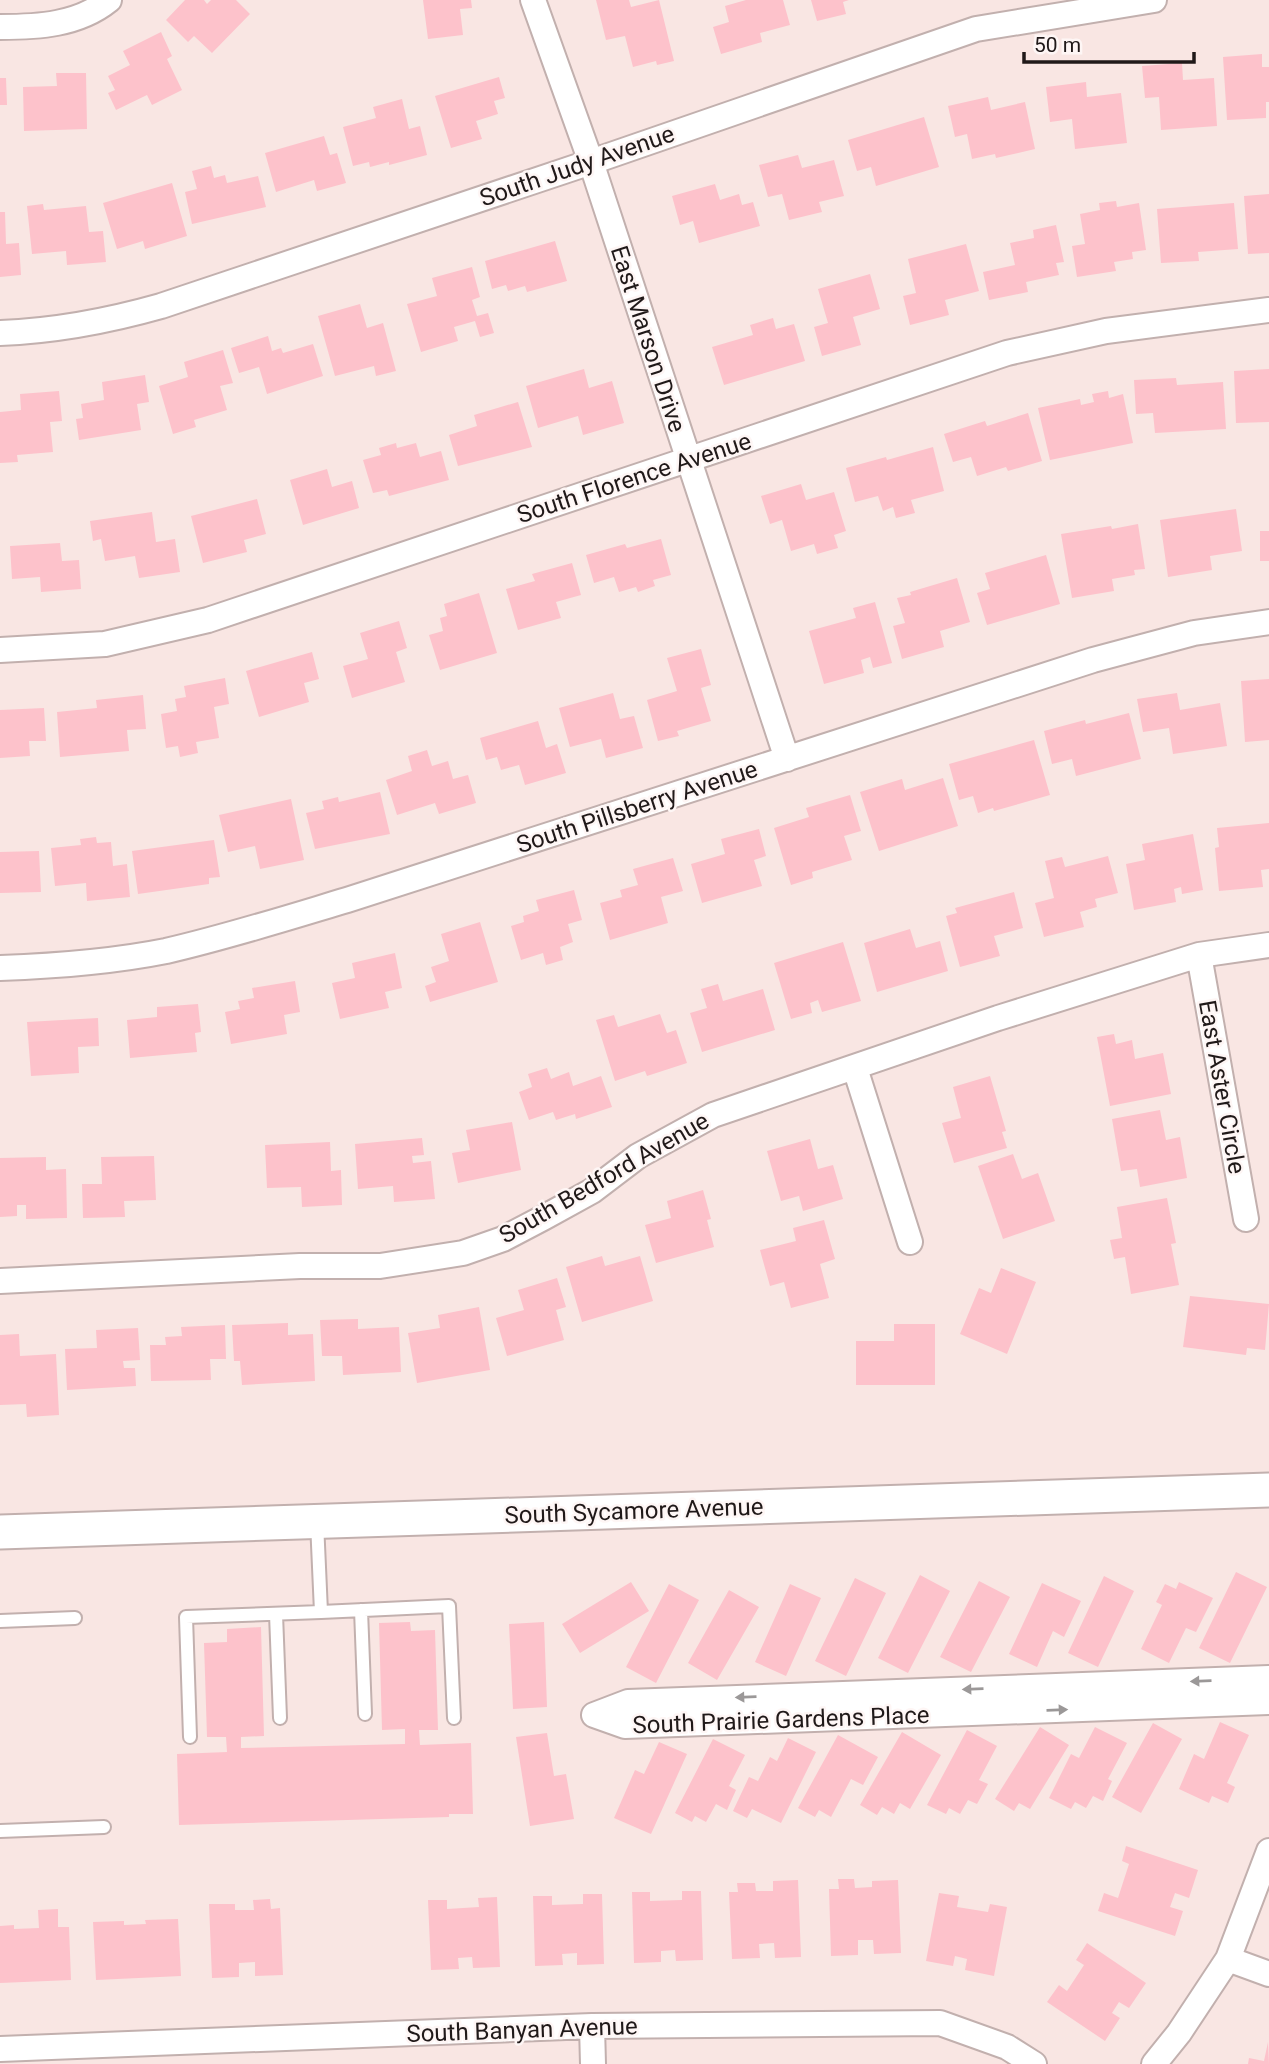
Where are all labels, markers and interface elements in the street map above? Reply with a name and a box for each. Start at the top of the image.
scale bar [1024,21,1194,65]
text: 50 m [1034,33,1081,57]
street label: South Judy Avenue [476,120,678,212]
street label: East Marson Drive [605,242,691,436]
street label: South Florence Avenue [513,427,755,529]
street label: South Pillsberry Avenue [513,755,761,859]
street label: East Aster Circle [1193,998,1251,1176]
street label: South Bedford Avenue [494,1107,714,1249]
street label: South Sycamore Avenue [504,1492,764,1530]
one-way arrow [1190,1675,1212,1686]
one-way arrow [962,1683,984,1694]
one-way arrow [735,1692,757,1703]
street label: South Prairie Gardens Place [632,1701,930,1739]
one-way arrow [1046,1704,1068,1716]
street label: South Banyan Avenue [406,2012,638,2048]

